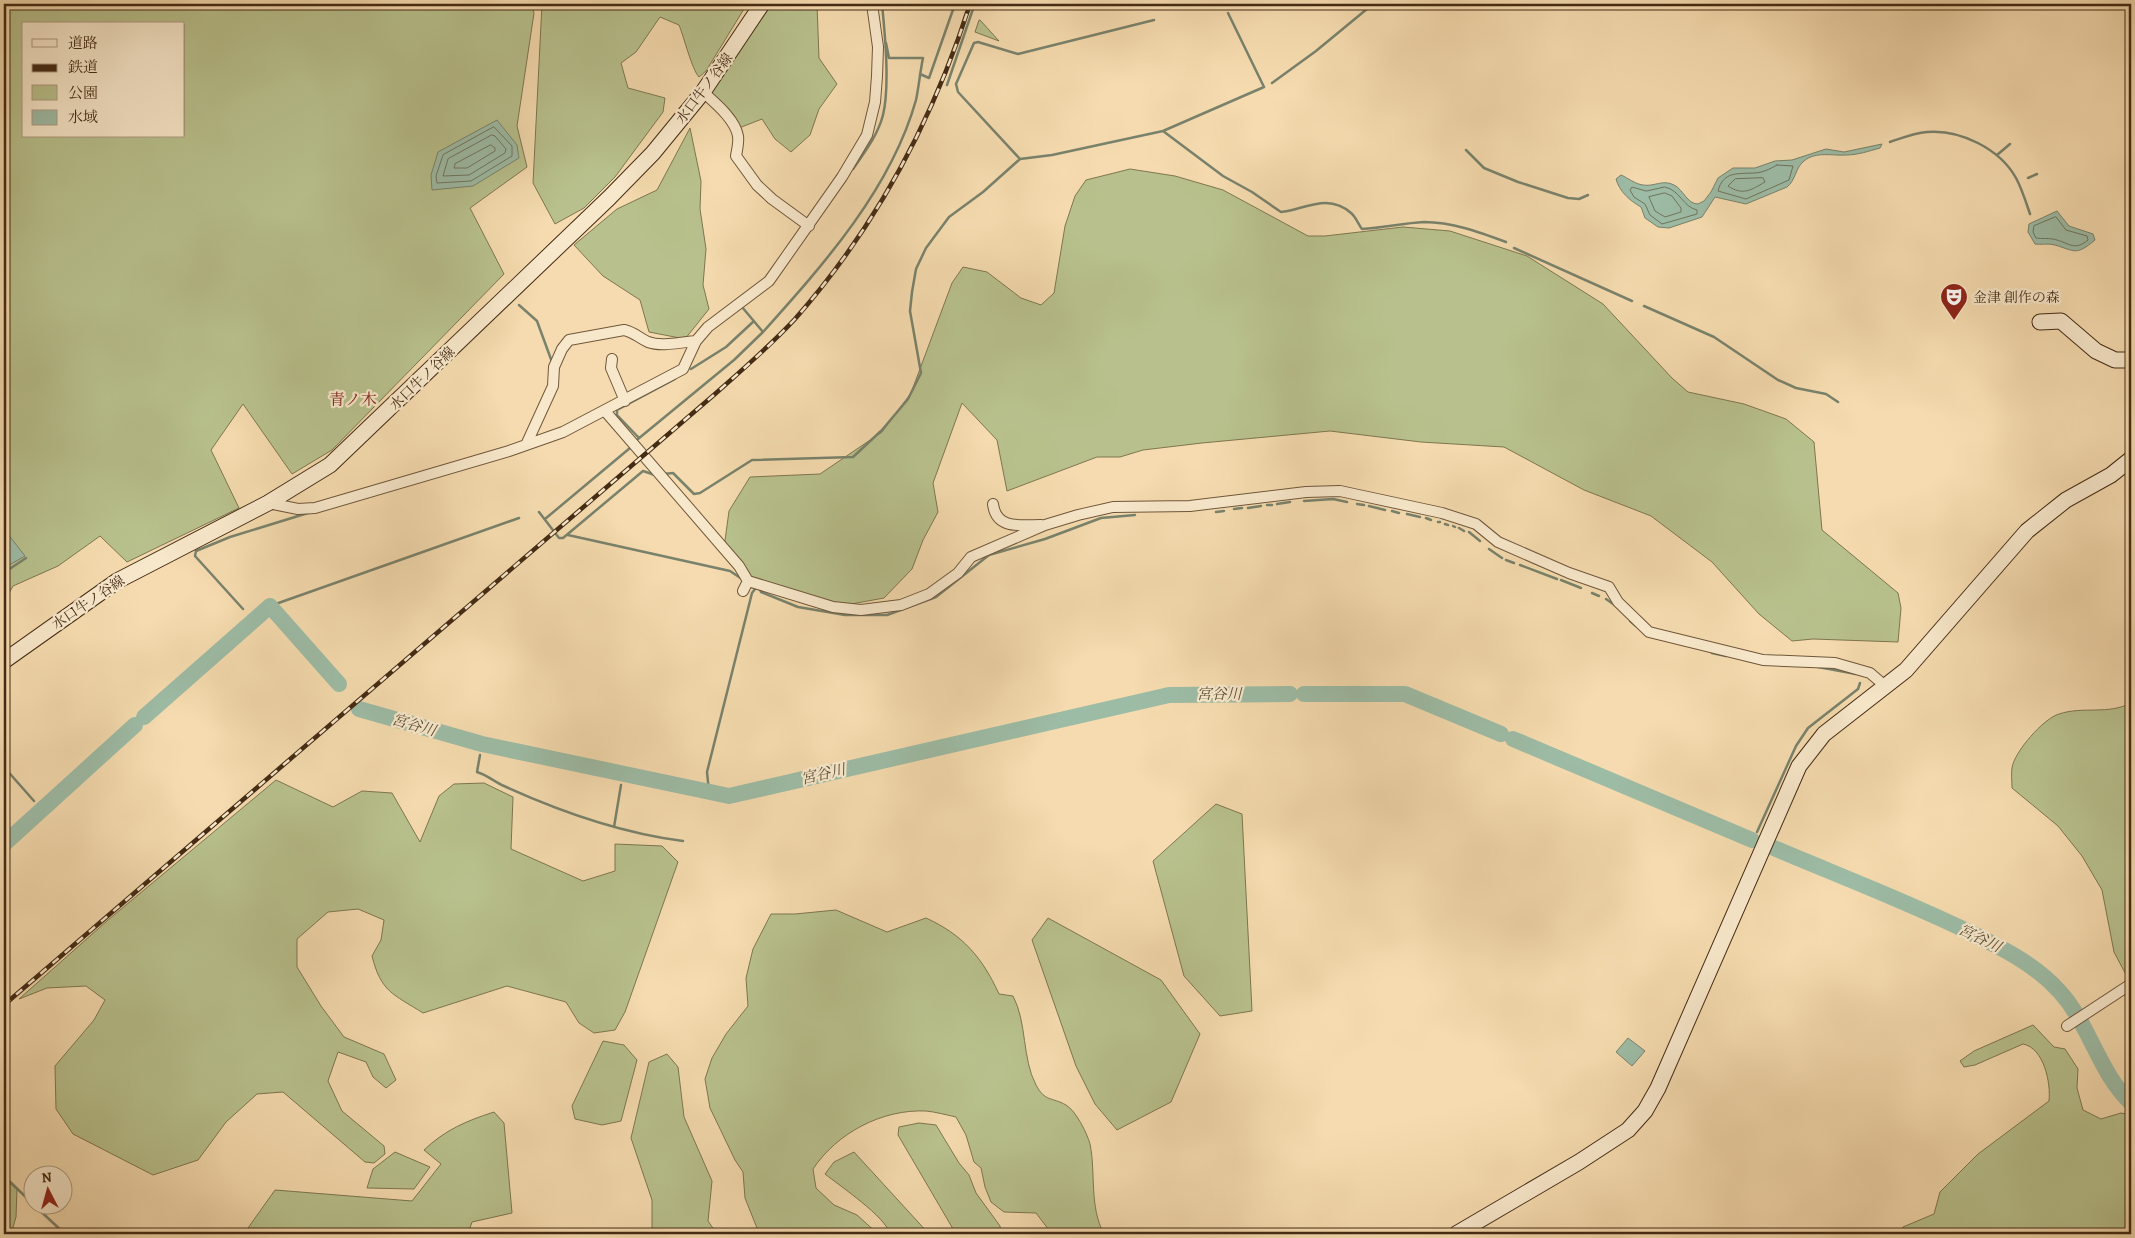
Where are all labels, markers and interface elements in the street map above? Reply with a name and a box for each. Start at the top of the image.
legend [22,22,185,138]
text: 道路 [68,33,98,53]
street label: 水口牛ノ谷線 [672,49,737,128]
text: 鉄道 [68,57,98,77]
text: 公園 [68,83,98,103]
text: 水域 [68,107,98,127]
theatre icon: 金津 創作の森 [1939,282,1969,321]
place label: 金津 創作の森 [1973,288,2060,307]
street label: 水口牛ノ谷線 [386,342,459,414]
district label: 青ノ木 [329,389,377,411]
street label: 水口牛ノ谷線 [48,571,128,634]
water label: 宮谷川 [1196,684,1243,704]
water label: 宮谷川 [390,709,440,741]
water label: 宮谷川 [799,759,849,789]
water label: 宮谷川 [1955,919,2006,958]
north arrow [22,1166,72,1216]
text: N [41,1168,53,1188]

